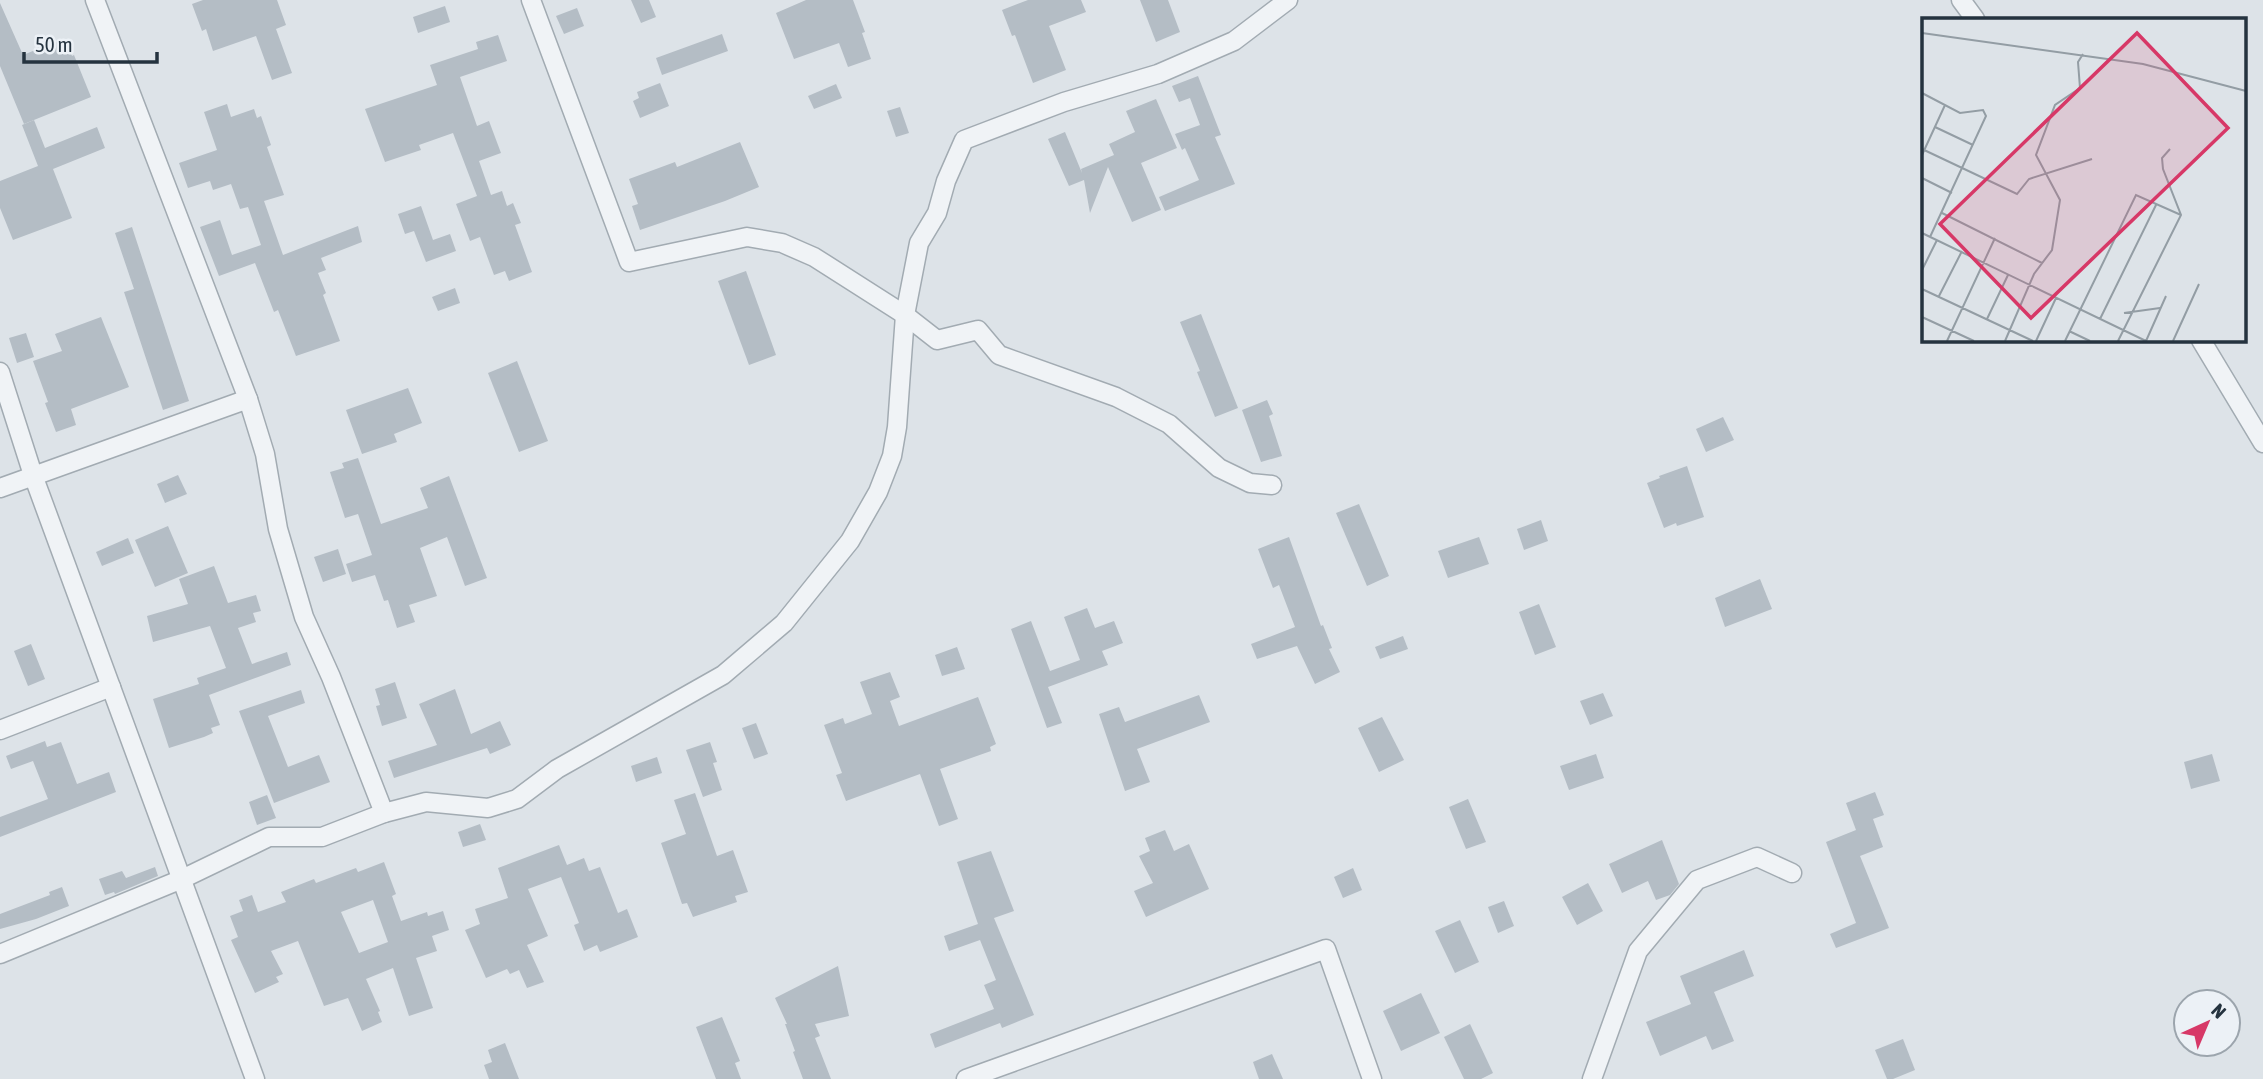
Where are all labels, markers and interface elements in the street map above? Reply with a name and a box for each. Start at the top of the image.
inset map [1922,18,2246,341]
scale bar [24,21,158,65]
text: 50 m [35,32,73,56]
north arrow [2172,988,2242,1058]
text: N [2207,999,2230,1023]

